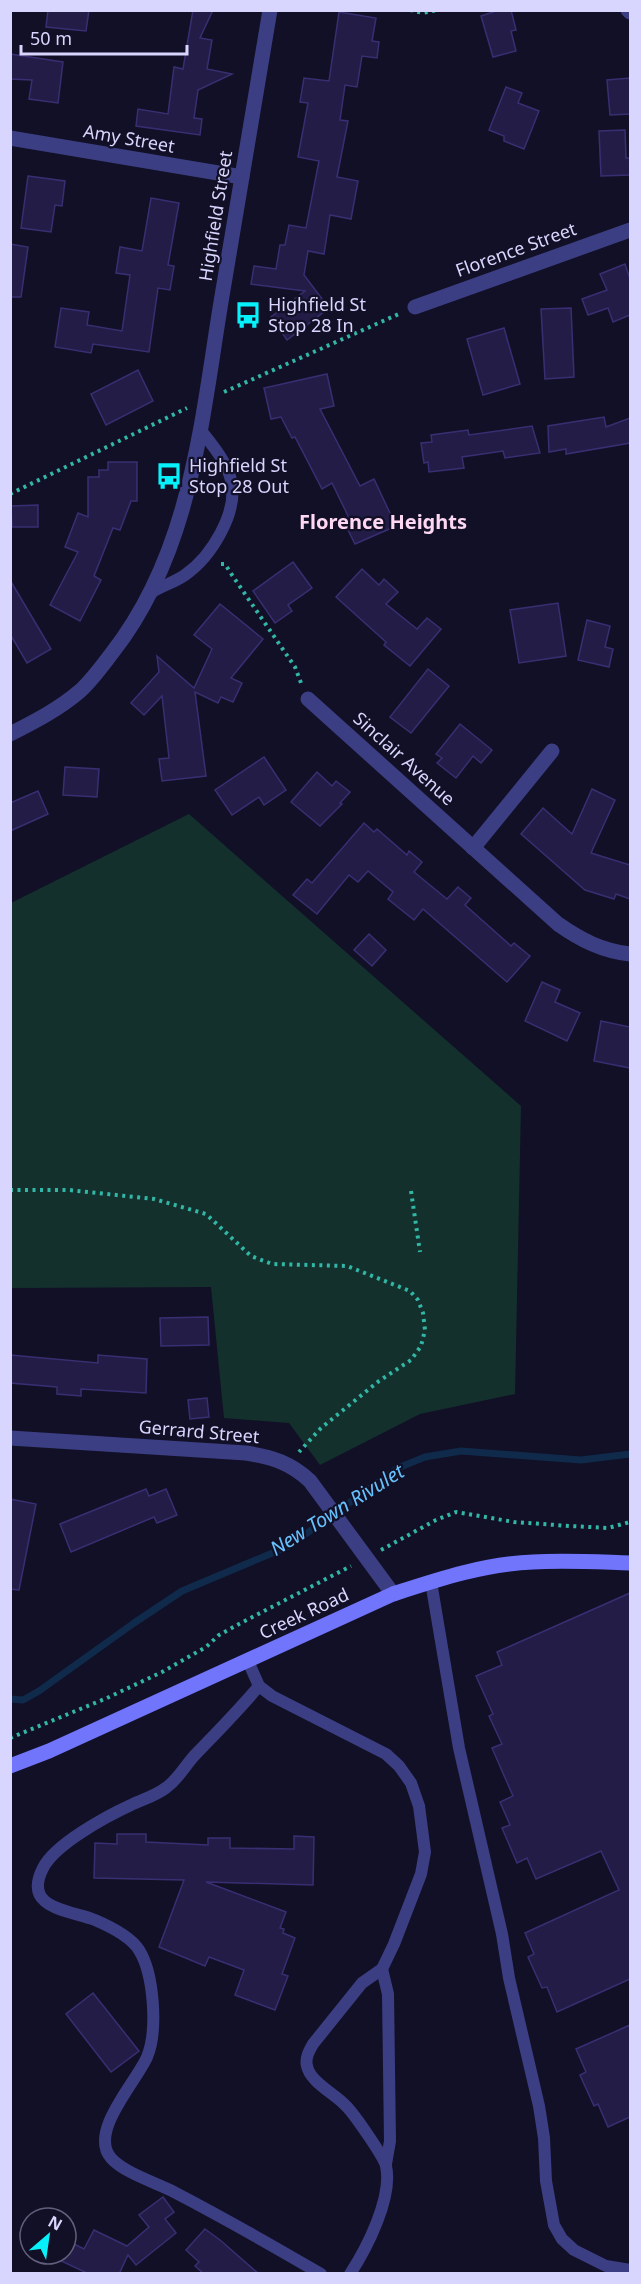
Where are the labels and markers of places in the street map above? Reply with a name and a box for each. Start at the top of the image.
place label: Highfield St Stop 28 In [268,292,366,337]
bus stop icon: Highfield St Stop 28 In [233,300,263,330]
place label: Highfield St Stop 28 Out [189,453,289,498]
bus stop icon: Highfield St Stop 28 Out [154,461,184,491]

